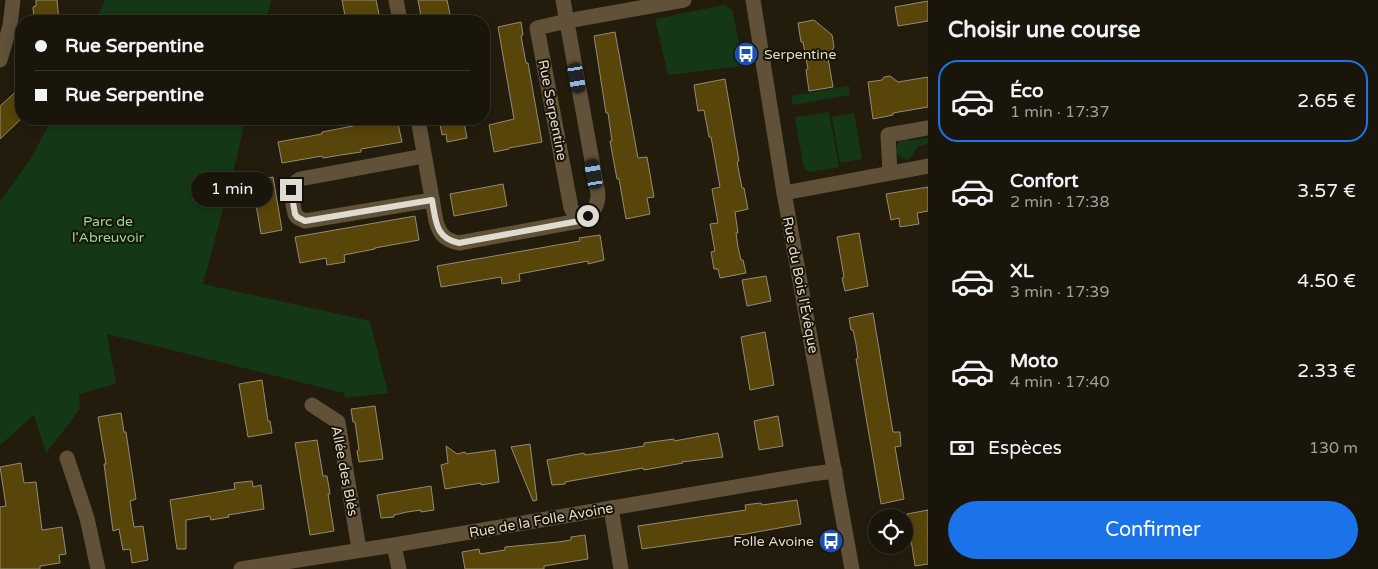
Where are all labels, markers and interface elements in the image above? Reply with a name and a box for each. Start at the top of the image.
text: Choisir une course [948,17,1141,43]
text: Rue Serpentine [65,35,204,57]
bus stop icon: Serpentine [733,41,759,67]
place label: Serpentine [764,46,836,63]
street label: Rue Serpentine [534,58,571,162]
car [567,62,586,94]
icon: car [950,79,995,124]
text: Éco [1010,80,1043,102]
text: Rue Serpentine [65,84,204,106]
text: 2.65 € [1297,90,1356,112]
text: 1 min · 17:37 [1010,102,1109,122]
car [584,158,603,190]
icon: car [950,169,995,214]
text: Confort [1010,170,1079,192]
callout: 1 min [191,172,274,208]
text: 1 min [211,179,253,199]
route end [280,179,302,201]
text: 3.57 € [1297,180,1356,202]
text: 2 min · 17:38 [1010,192,1109,212]
route start [577,205,599,227]
park label: Parc de l'Abreuvoir [72,213,145,246]
street label: Rue du Bois l'Évêque [779,215,822,355]
icon: car [950,259,995,304]
text: XL [1010,260,1034,282]
text: 4.50 € [1297,270,1356,292]
text: 3 min · 17:39 [1010,282,1109,302]
icon: car [950,349,995,394]
text: Moto [1010,350,1058,372]
text: 2.33 € [1297,360,1356,382]
text: 4 min · 17:40 [1010,372,1109,392]
street label: Allée des Blés [327,424,362,518]
icon: cash [948,434,976,462]
text: Espèces [988,437,1062,459]
text: 130 m [1309,438,1358,458]
street label: Rue de la Folle Avoine [468,499,615,542]
button: Confirmer [948,501,1358,559]
map controls [868,509,913,554]
button: locate [868,509,913,554]
bus stop icon: Folle Avoine [818,528,844,554]
place label: Folle Avoine [733,533,814,550]

